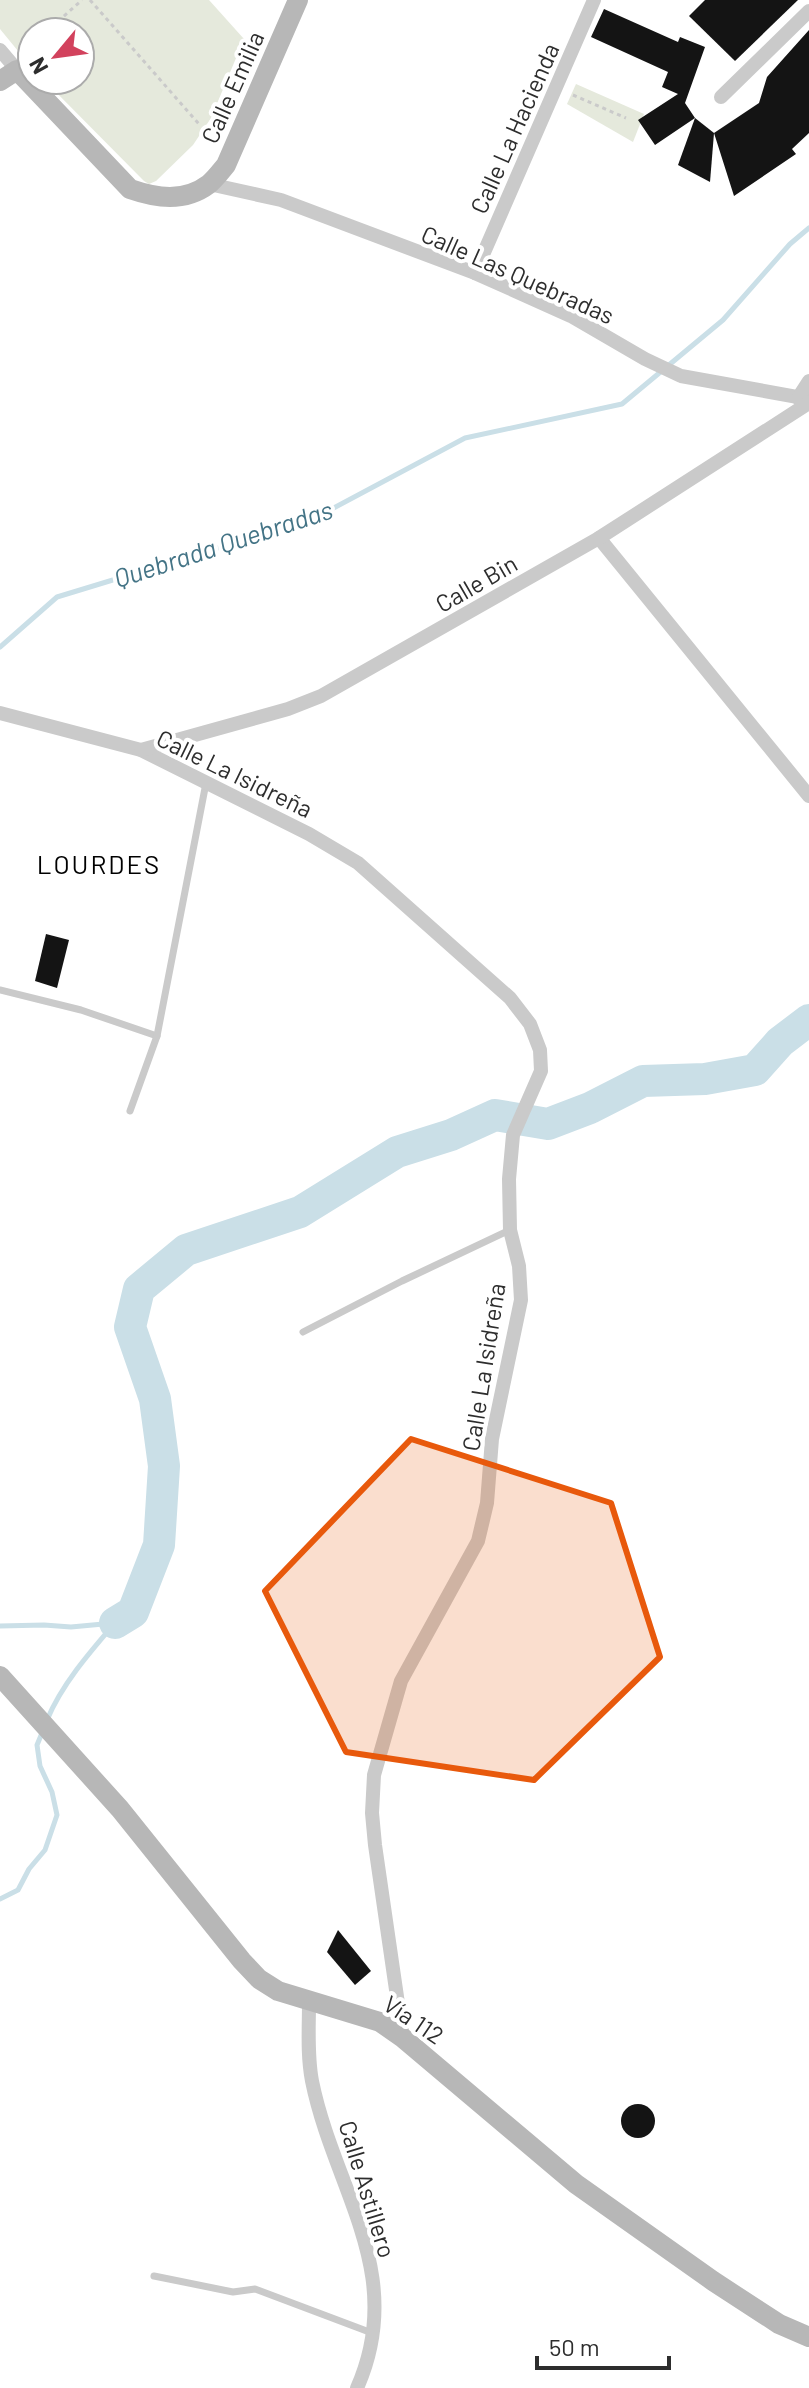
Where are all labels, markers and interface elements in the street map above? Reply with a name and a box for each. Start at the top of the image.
north arrow [16,16,96,96]
street label: Calle Emilia [194,26,270,148]
street label: Calle La Hacienda [463,38,565,218]
text: N [23,53,53,79]
street label: Calle Las Quebradas [417,218,619,330]
water label: Quebrada Quebradas [110,493,336,593]
street label: Calle Bin [430,548,522,618]
street label: Calle La Isidreña [152,723,318,823]
district label: LOURDES [37,848,161,879]
street label: Calle La Isidreña [455,1281,511,1453]
street label: Vía 112 [379,1989,449,2049]
street label: Calle Astillero [333,2117,403,2261]
scale bar [537,2320,669,2370]
text: 50 m [549,2332,600,2361]

